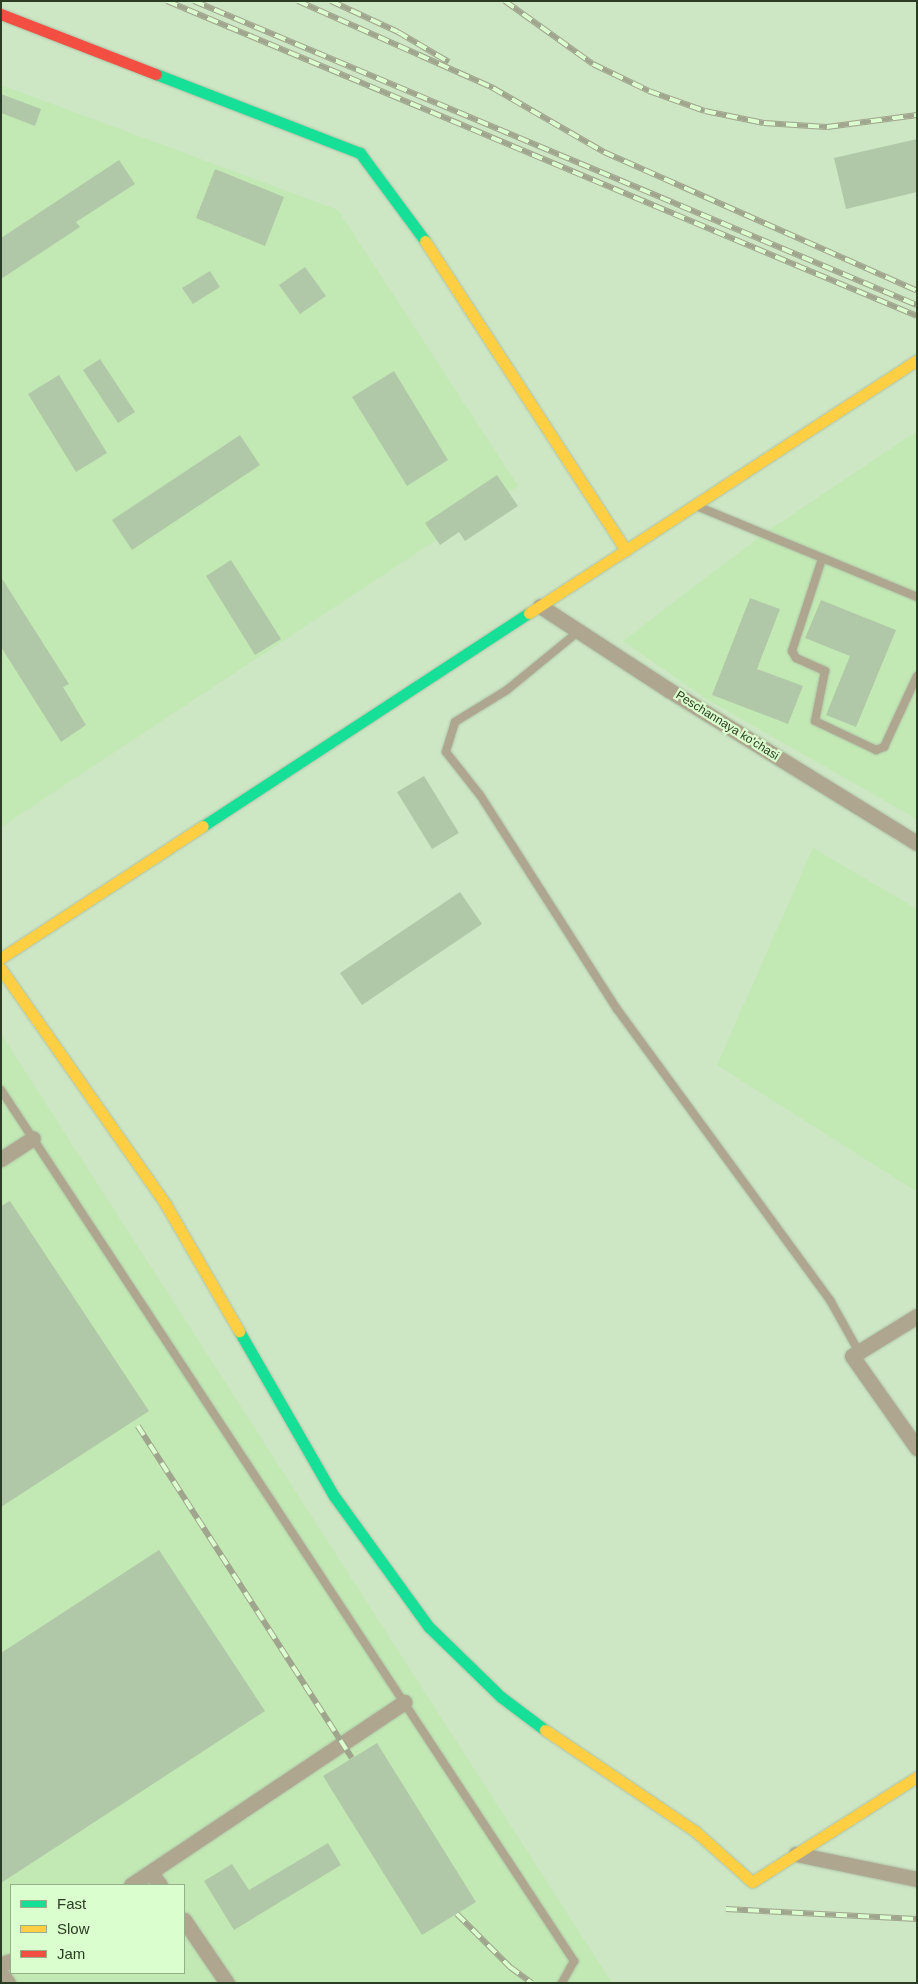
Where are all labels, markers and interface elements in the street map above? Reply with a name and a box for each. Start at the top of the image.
street label: Peschannaya ko'chasi [673,688,781,764]
legend [10,1884,185,1974]
text: Fast [57,1895,86,1912]
text: Slow [57,1920,90,1937]
text: Jam [57,1945,85,1962]

